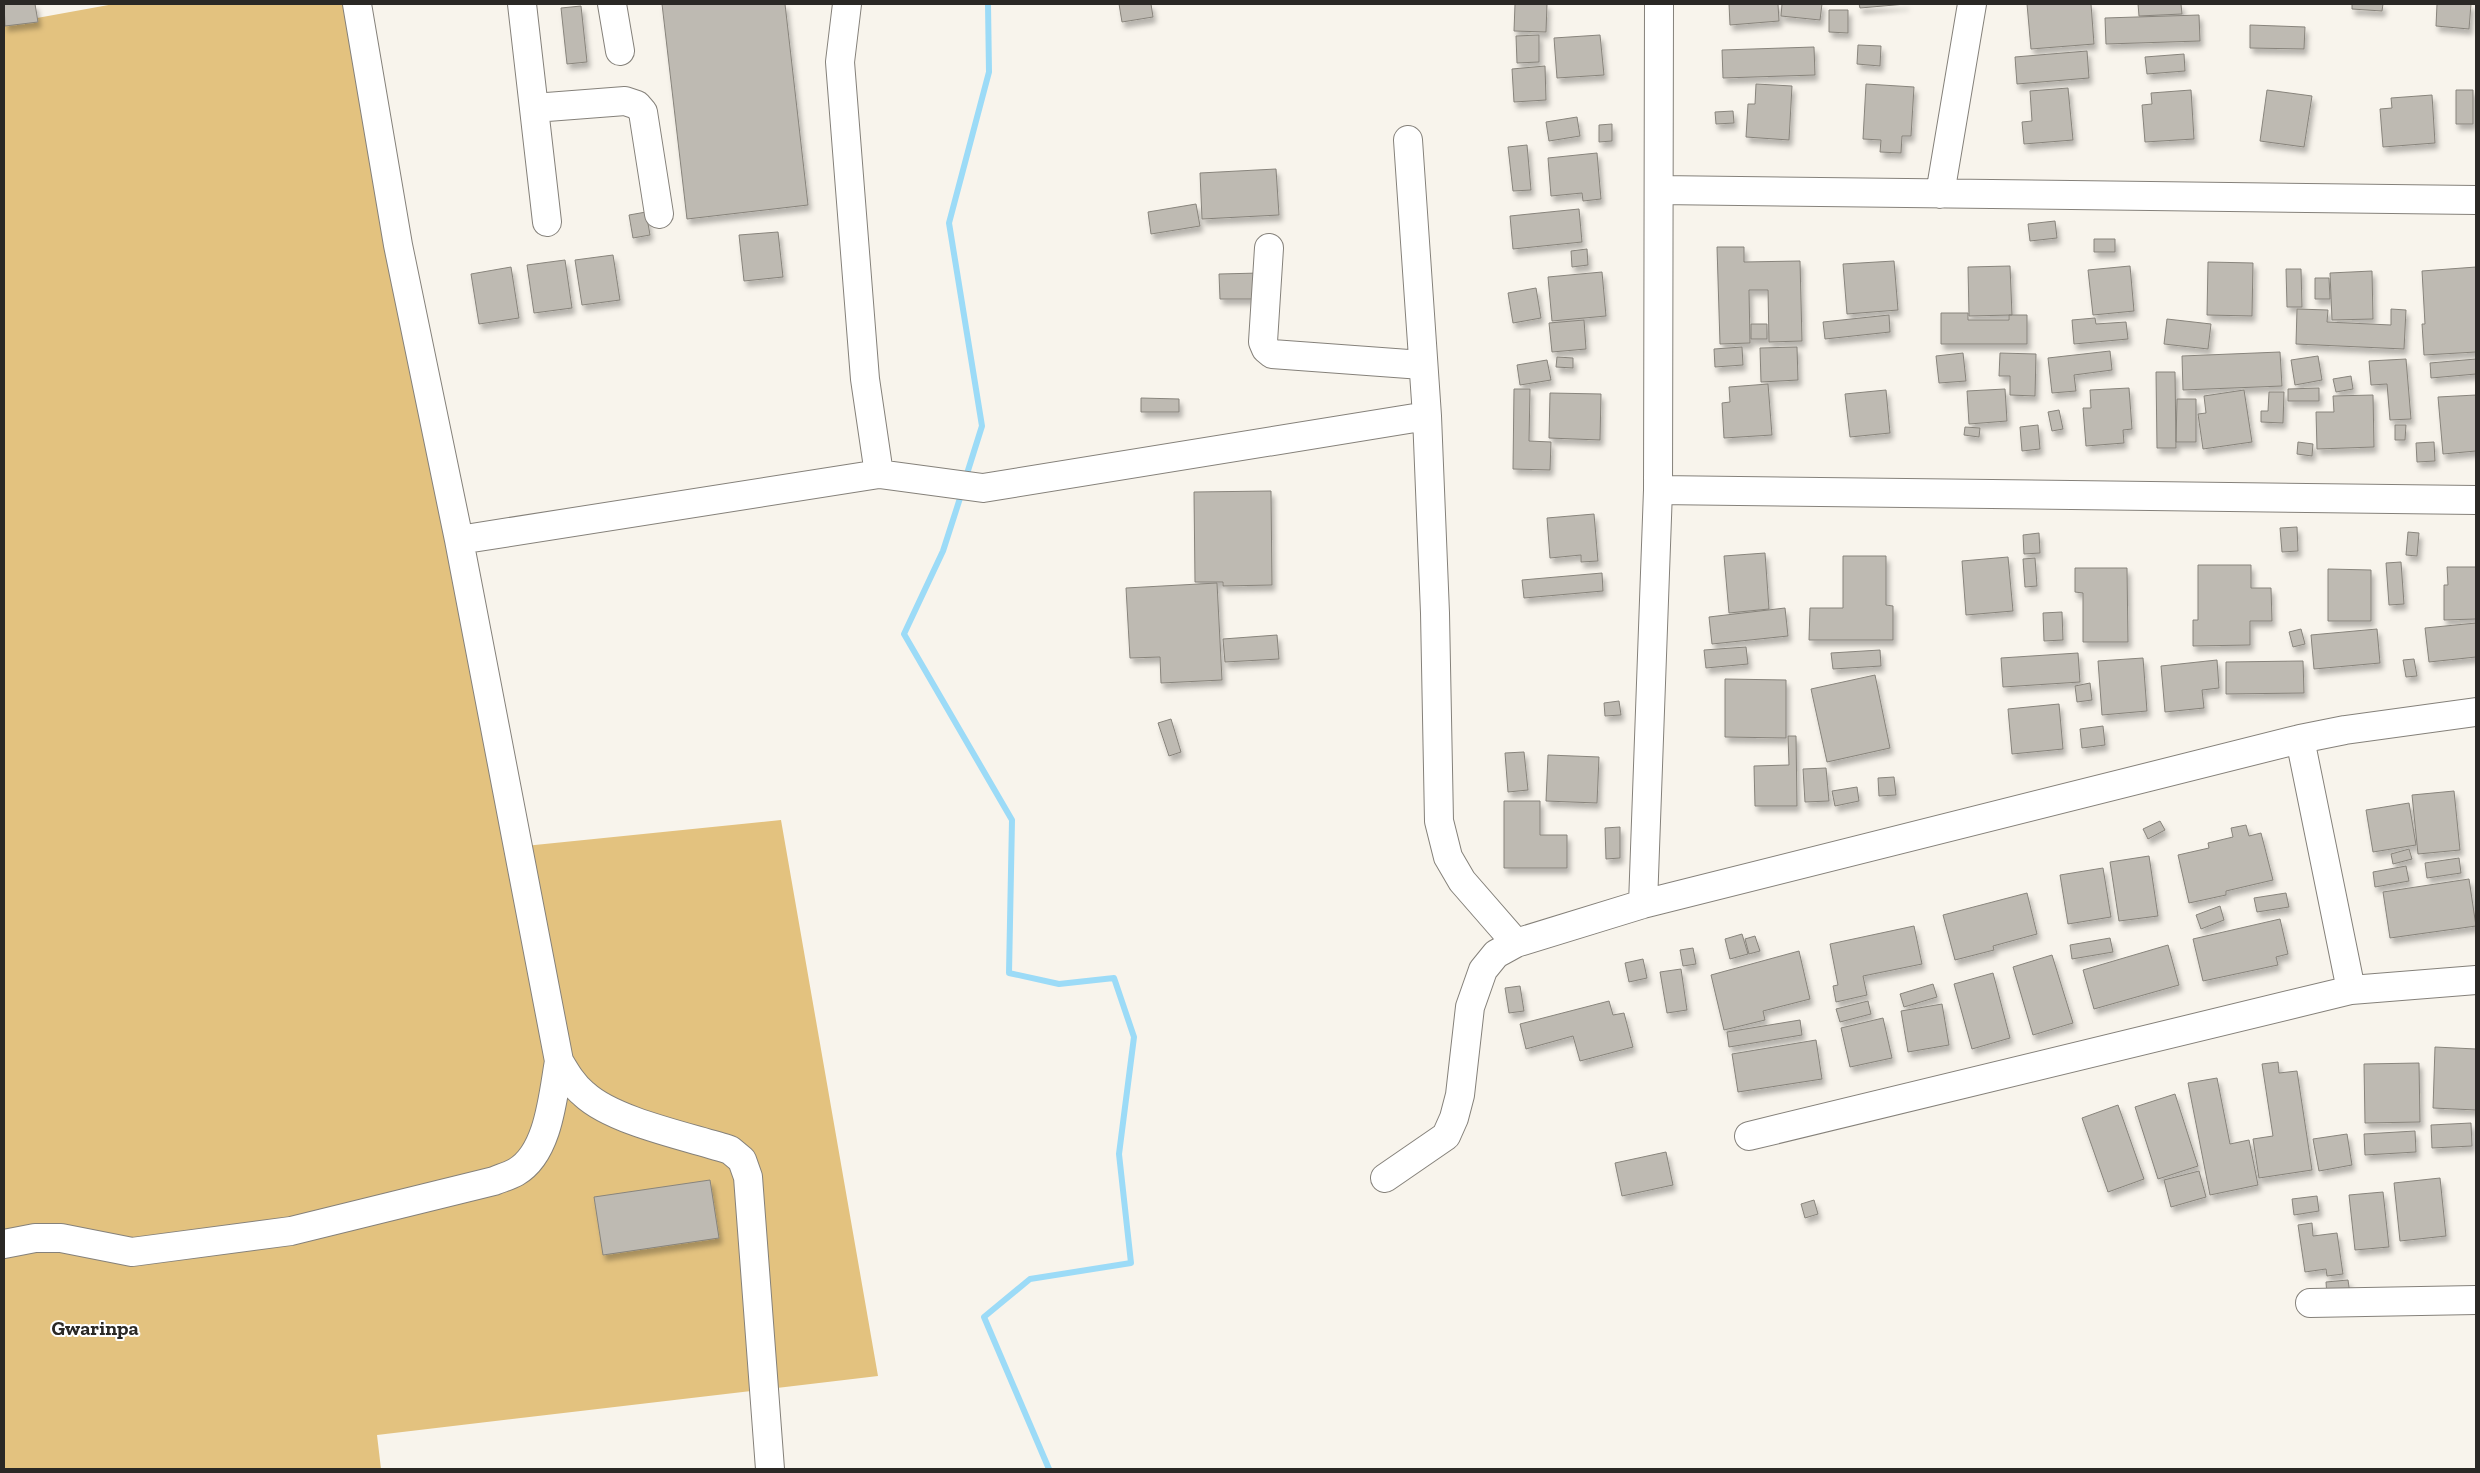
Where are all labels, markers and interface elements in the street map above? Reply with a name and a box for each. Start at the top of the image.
district label: Gwarinpa [51,1316,139,1340]

